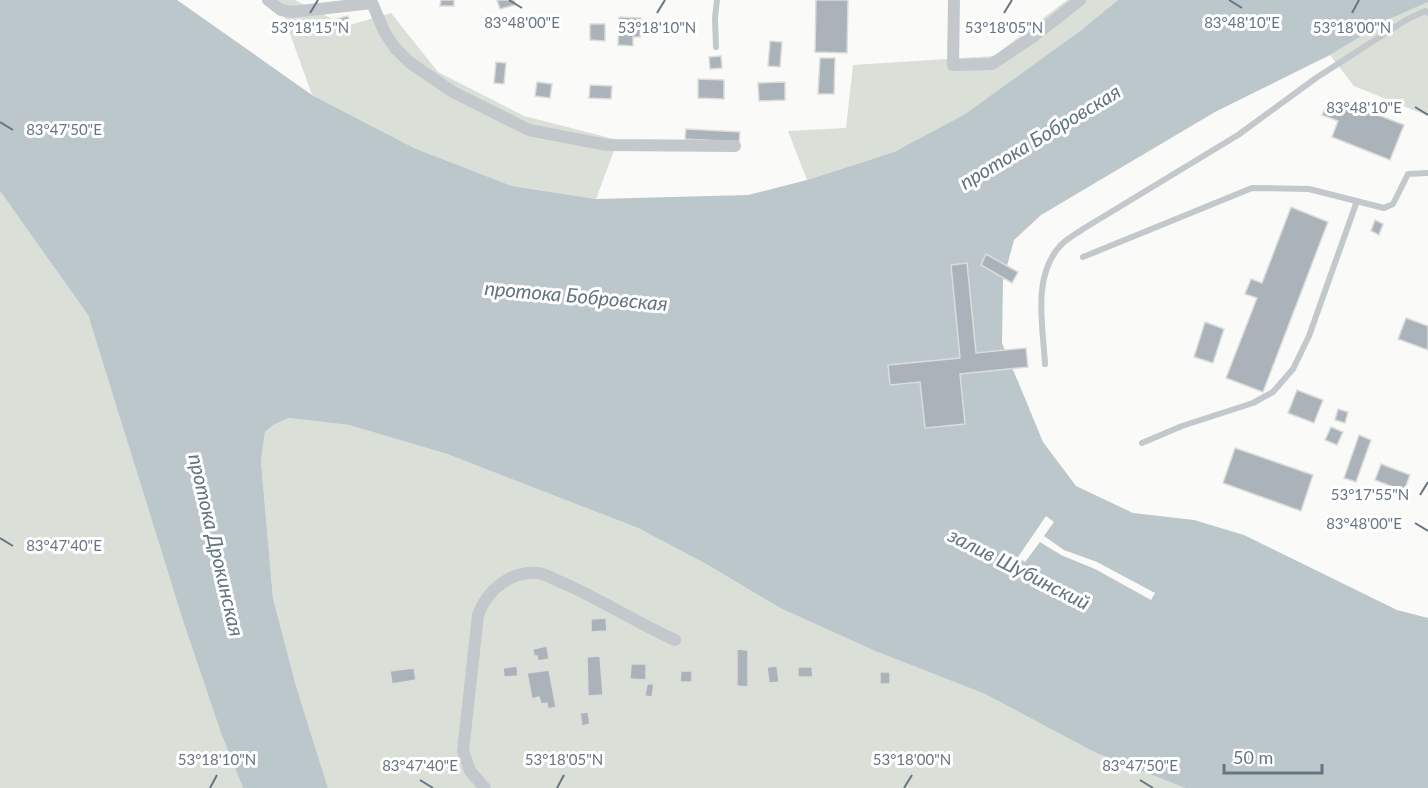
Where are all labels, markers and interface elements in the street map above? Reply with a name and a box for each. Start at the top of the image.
text: 83°48'00"E [484,13,560,31]
text: 83°48'10"E [1204,13,1280,31]
text: 53°18'15"N [271,18,349,36]
text: 53°18'10"N [618,18,696,36]
text: 53°18'05"N [965,18,1043,36]
text: 53°18'00"N [1313,18,1391,36]
water label: протока Бобровская [955,79,1124,194]
text: 83°48'10"E [1326,98,1402,116]
text: 83°47'50"E [26,120,102,138]
water label: протока Бобровская [484,275,669,315]
water label: протока Дрокинская [184,451,250,638]
text: 53°17'55"N [1331,485,1409,503]
text: 83°48'00"E [1326,514,1402,532]
water label: залив Шубинский [944,522,1094,614]
text: 83°47'40"E [26,536,102,554]
scale bar [1224,737,1322,775]
text: 50 m [1233,746,1273,768]
text: 53°18'10"N [178,750,256,768]
text: 53°18'05"N [525,750,603,768]
text: 53°18'00"N [873,750,951,768]
text: 83°47'40"E [382,756,458,774]
text: 83°47'50"E [1102,756,1178,774]

